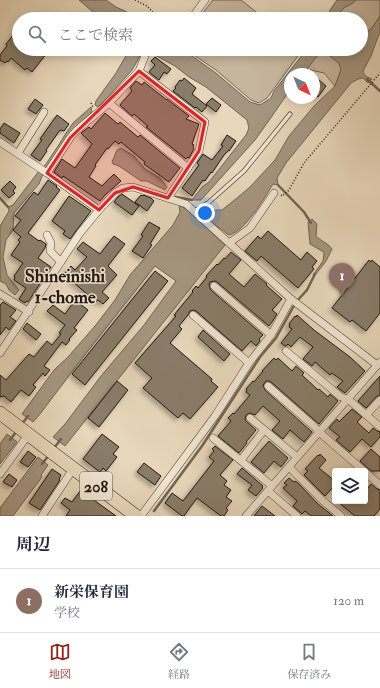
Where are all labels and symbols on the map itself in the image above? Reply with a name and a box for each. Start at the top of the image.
north arrow [284,68,320,104]
your location [195,203,215,223]
pin: 1 [329,263,355,296]
district label: Shineinishi 1-chome [25,265,105,309]
road number: 208 [80,472,112,500]

